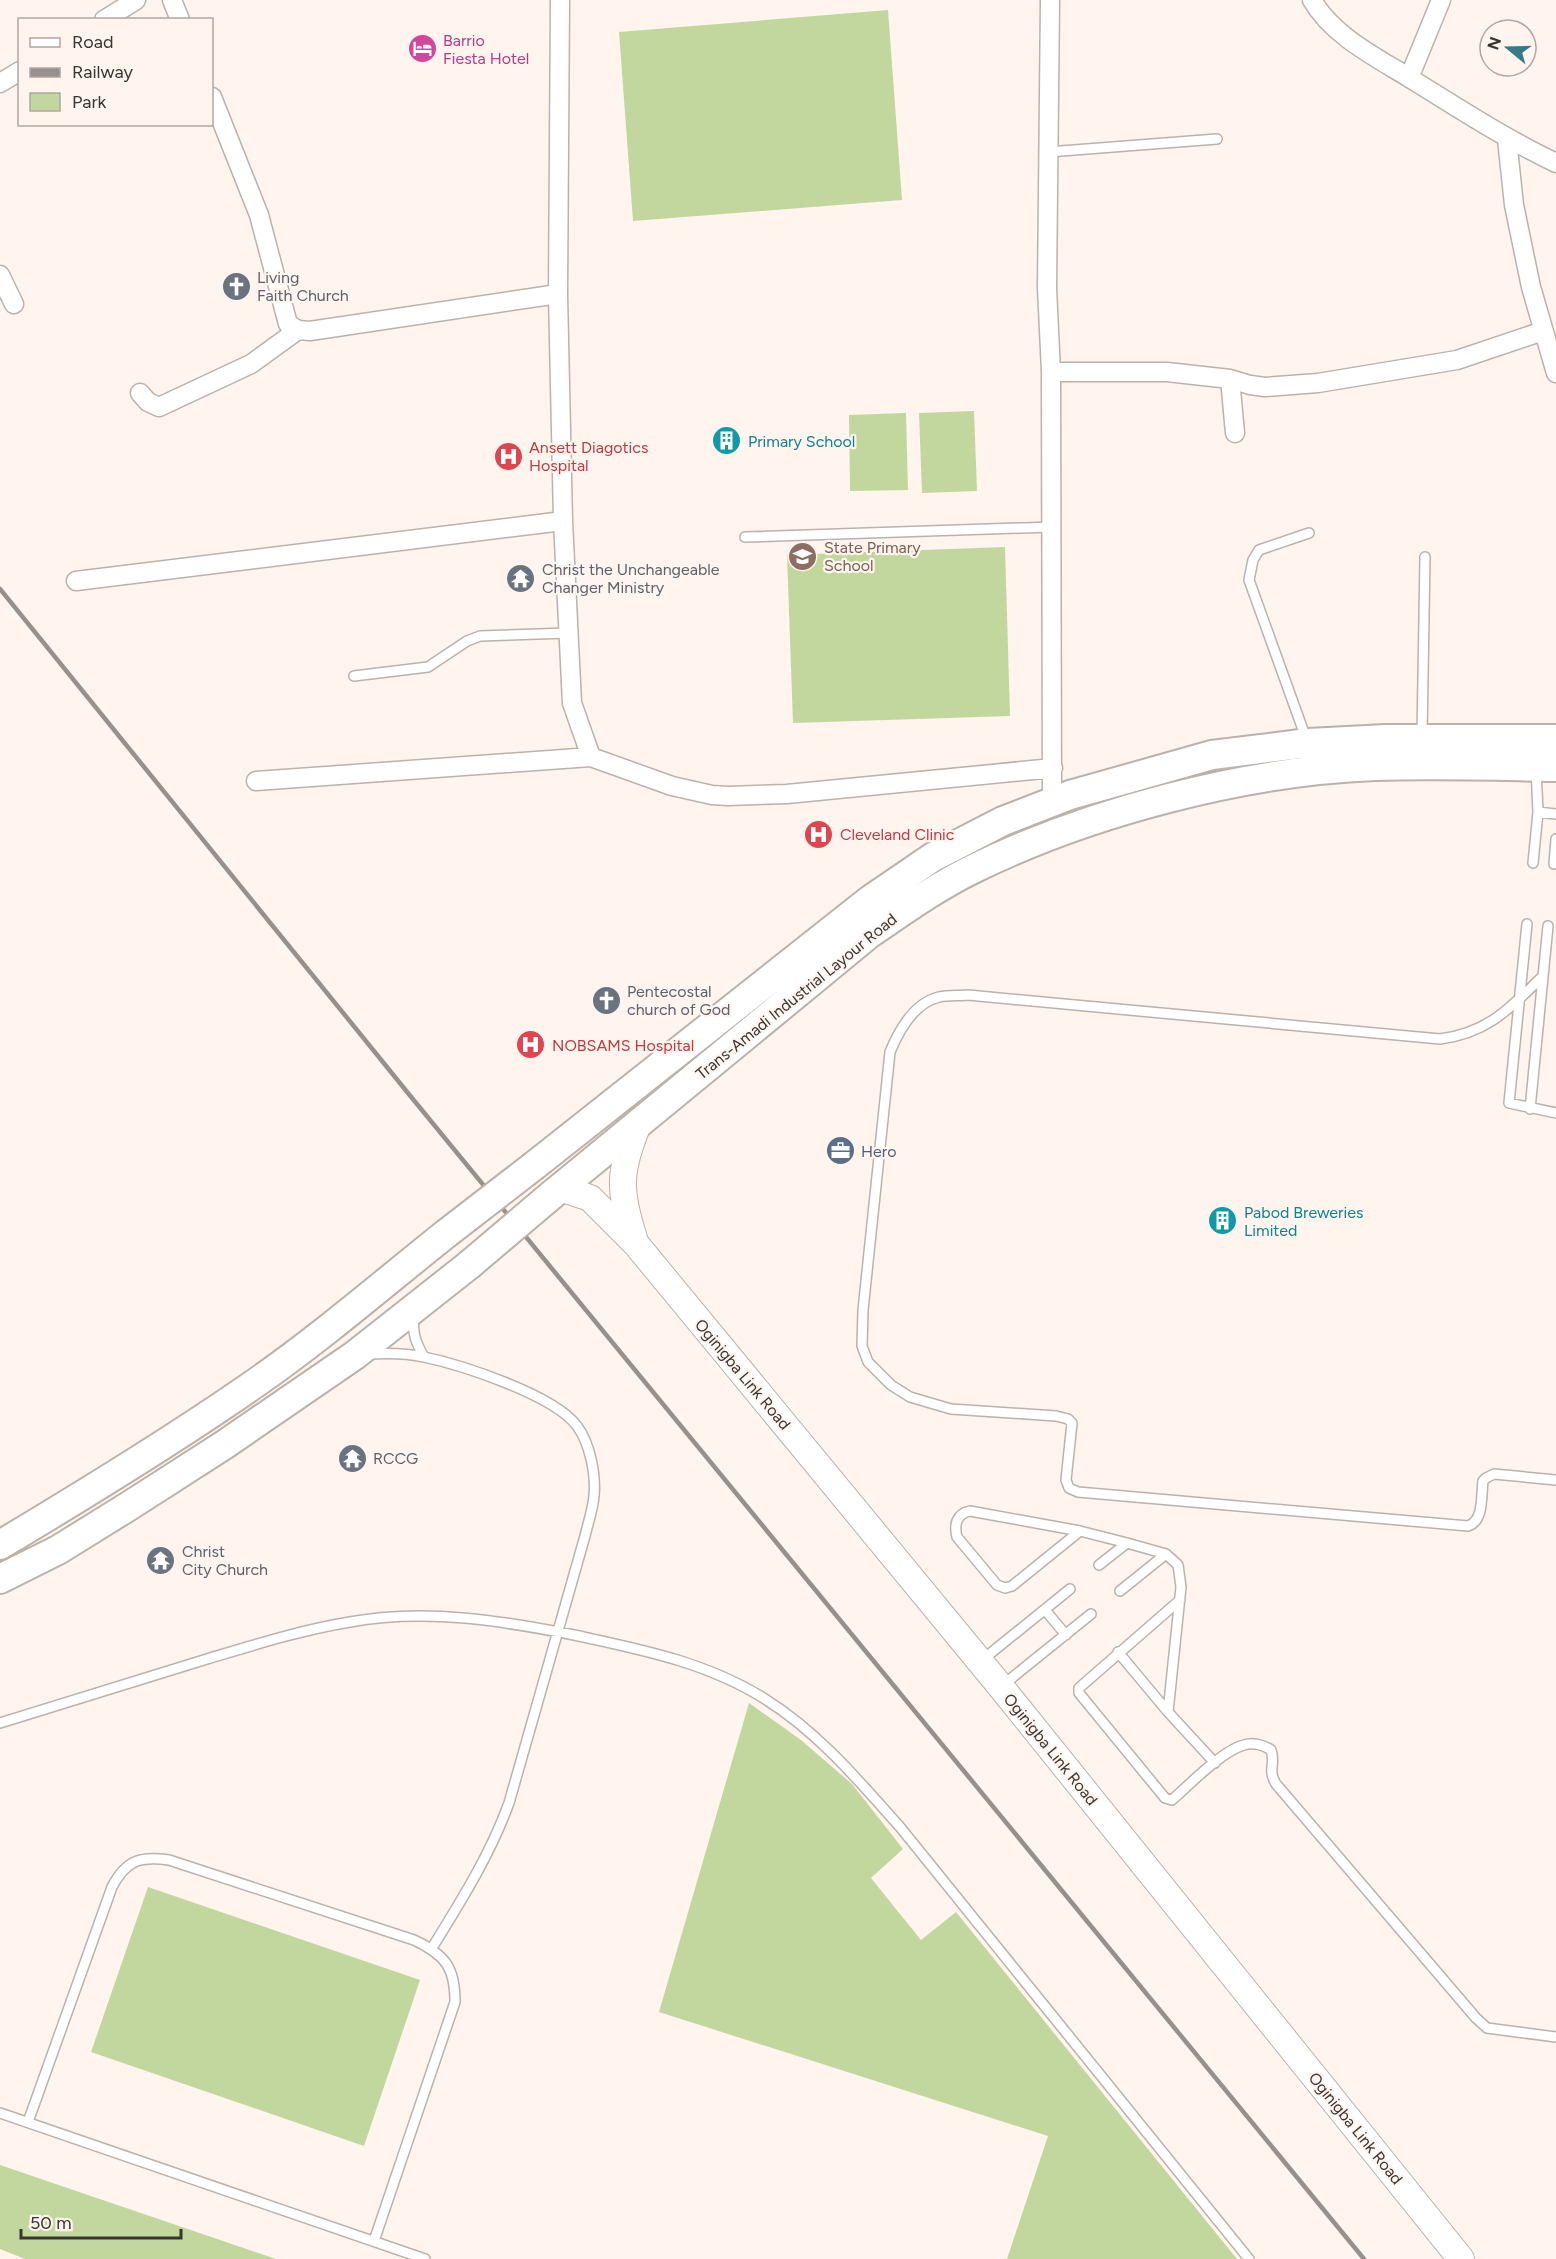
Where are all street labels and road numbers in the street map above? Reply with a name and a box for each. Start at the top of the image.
street label: Trans-Amadi Industrial Layour Road [692,909,901,1083]
street label: Oginigba Link Road [691,1315,794,1433]
street label: Oginigba Link Road [1000,1690,1102,1809]
street label: Oginigba Link Road [1305,2069,1407,2188]

